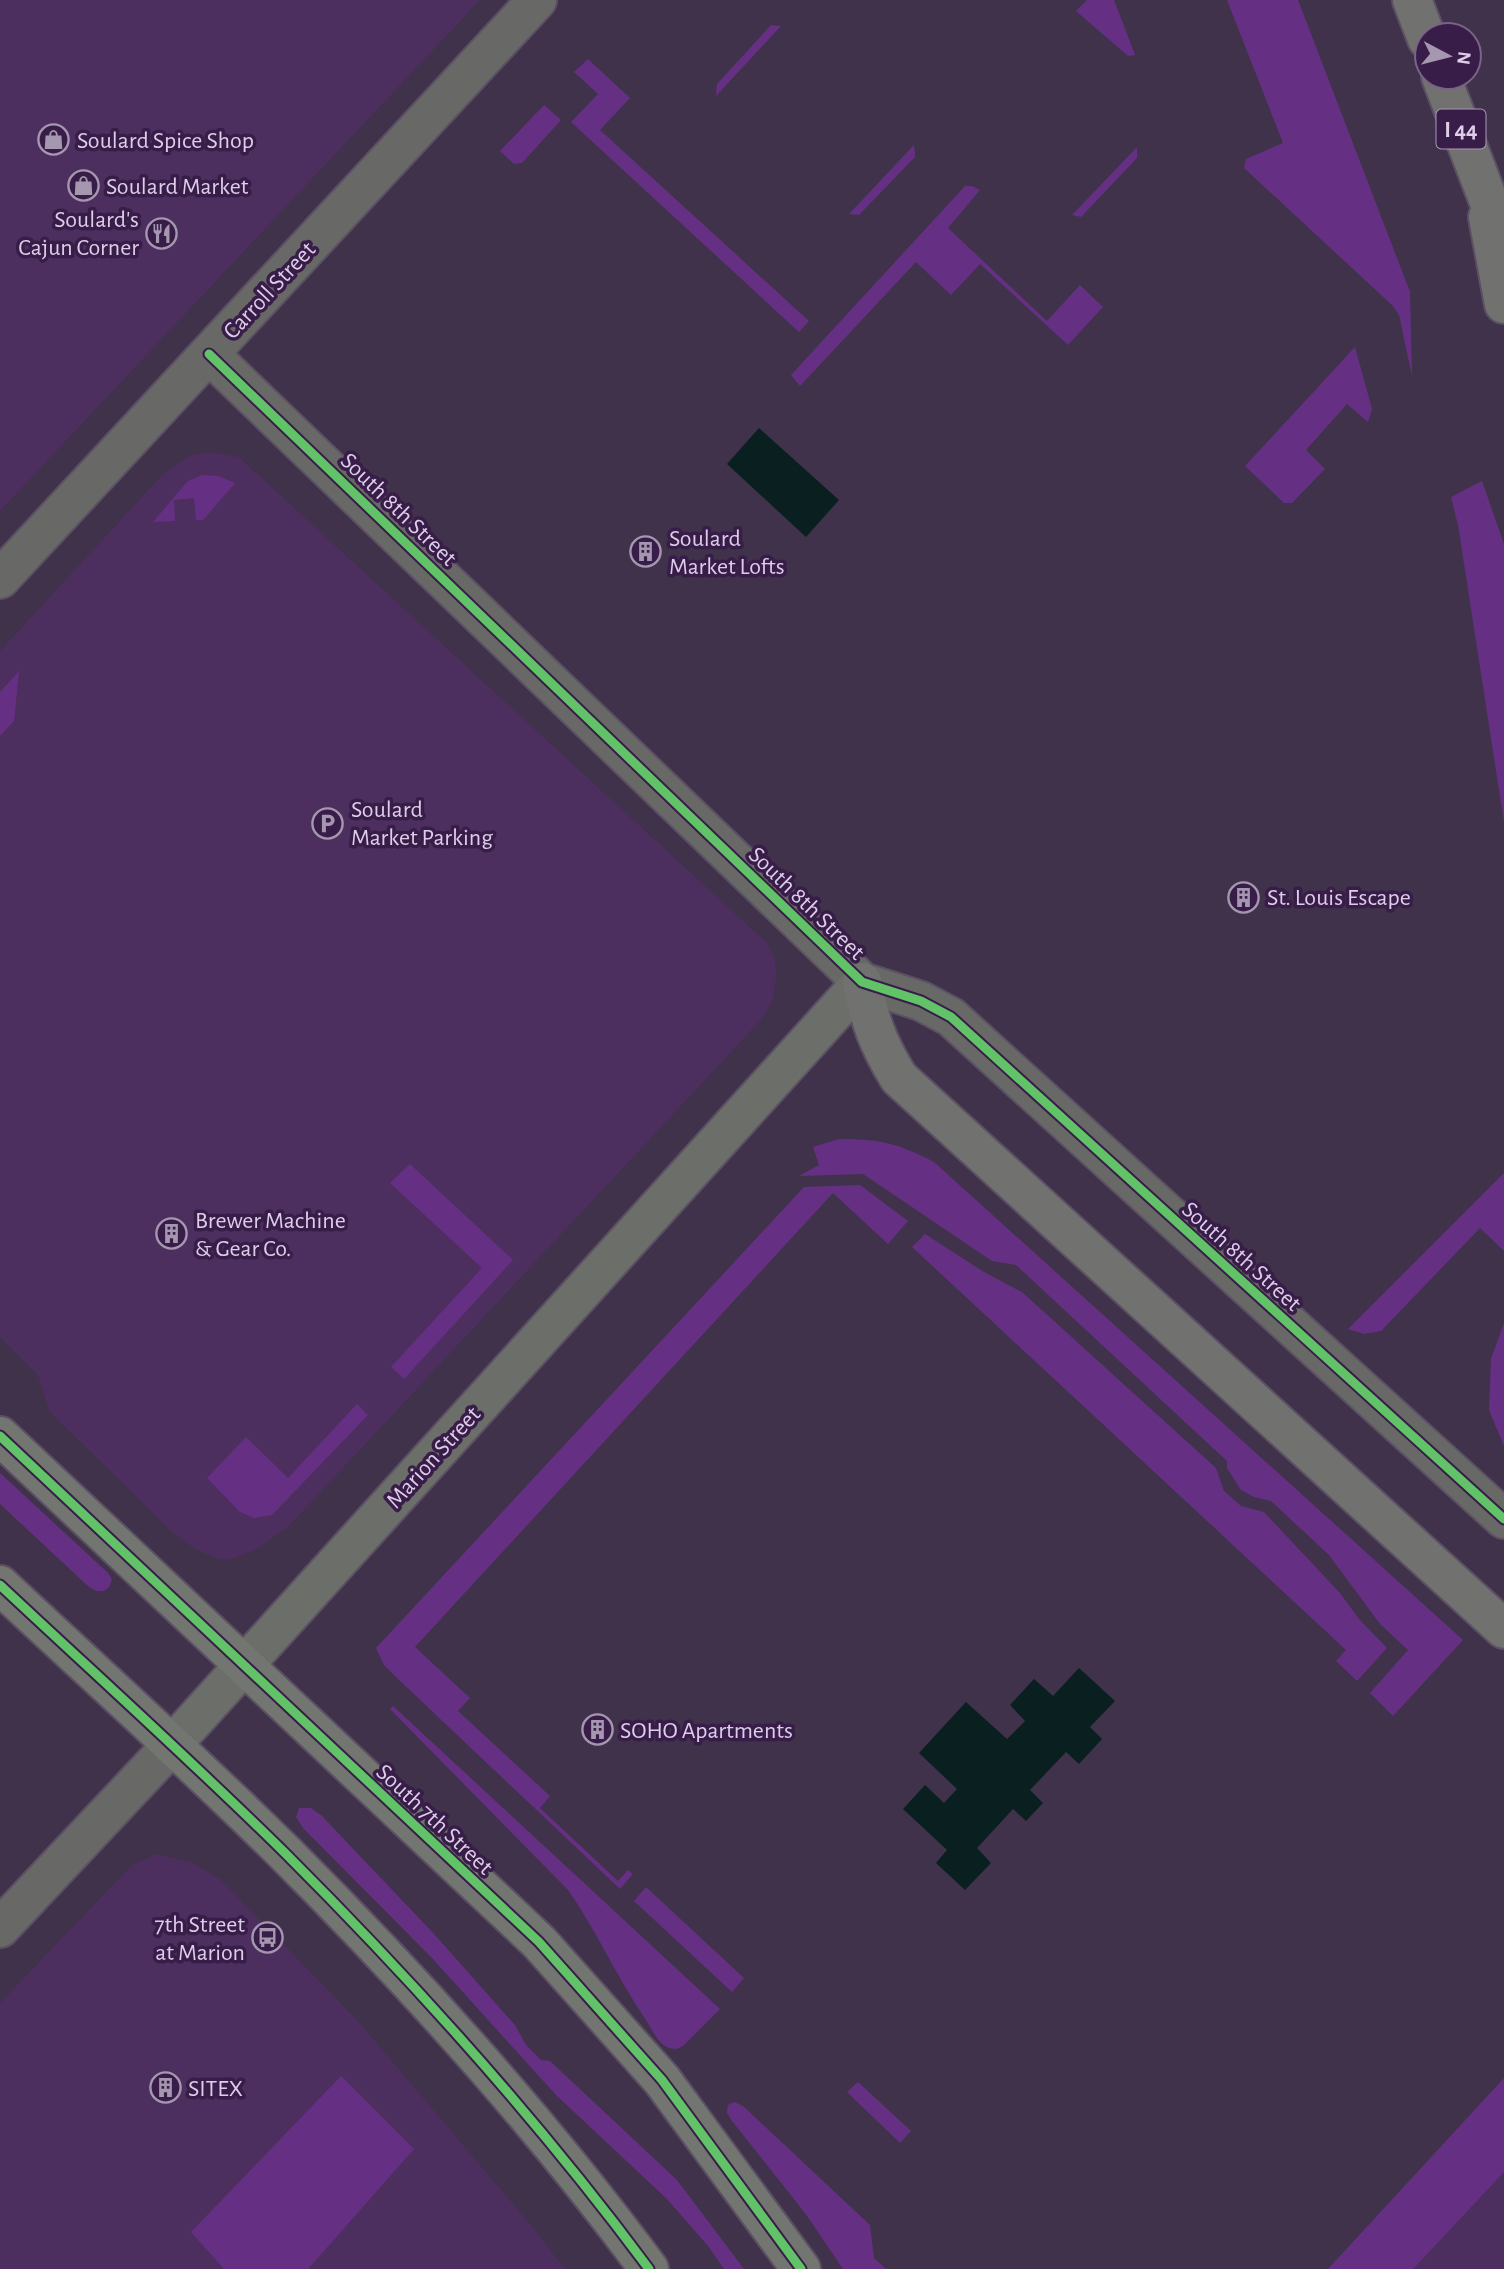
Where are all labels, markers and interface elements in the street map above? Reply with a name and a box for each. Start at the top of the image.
north arrow [1413,21,1483,91]
text: N [1453,50,1474,66]
road number: I 44 [1436,110,1486,148]
shop icon: Soulard Spice Shop [37,123,71,157]
place label: Soulard Spice Shop [77,129,254,153]
shop icon: Soulard Market [66,169,100,203]
place label: Soulard Market [106,175,249,199]
place label: Soulard's Cajun Corner [18,208,139,260]
restaurant icon: Soulard's Cajun Corner [145,216,179,250]
street label: Carroll Street [219,237,321,344]
street label: South 8th Street [336,449,461,571]
place label: Soulard Market Lofts [669,527,785,579]
building icon: Soulard Market Lofts [629,535,663,569]
place label: Soulard Market Parking [351,798,493,850]
parking icon: Soulard Market Parking [311,806,345,840]
street label: South 8th Street [744,843,869,965]
building icon: St. Louis Escape [1227,880,1261,914]
place label: St. Louis Escape [1267,886,1411,910]
street label: South 8th Street [1177,1197,1306,1316]
place label: Brewer Machine & Gear Co. [195,1209,346,1261]
building icon: Brewer Machine & Gear Co. [155,1217,189,1251]
street label: Marion Street [382,1402,486,1513]
building icon: SOHO Apartments [580,1713,614,1747]
place label: SOHO Apartments [620,1719,793,1743]
street label: South 7th Street [371,1760,497,1880]
place label: 7th Street at Marion [154,1913,245,1965]
bus stop icon: 7th Street at Marion [251,1921,285,1955]
building icon: SITEX [148,2071,182,2105]
place label: SITEX [188,2077,243,2101]

